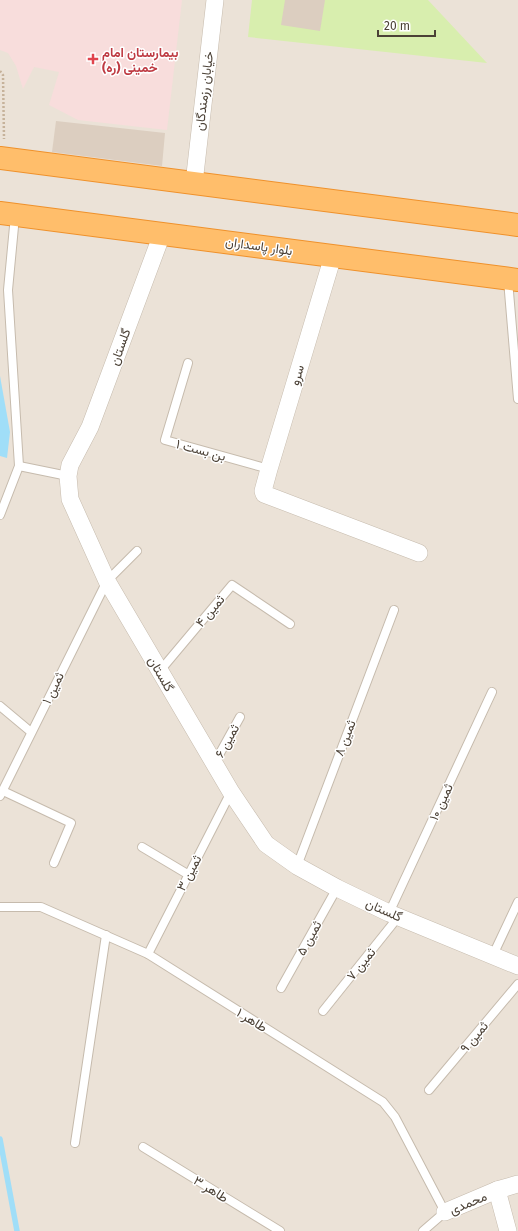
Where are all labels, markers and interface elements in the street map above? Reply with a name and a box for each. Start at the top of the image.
scale bar [378,12,435,38]
text: 20 m [384,19,410,33]
place label: بیمارستان امام خمینی (ره) [102,45,178,76]
street label: خیابان رزمندگان [192,50,217,132]
marker: بیمارستان امام خمینی (ره) [87,53,99,65]
street label: بلوار پاسداران [224,234,294,260]
street label: گلستان [106,326,135,368]
street label: سرو [287,363,308,387]
street label: بن بست ۱ [174,436,228,465]
street label: ثمین ۴ [192,592,228,631]
street label: گلستان [144,654,177,695]
street label: ثمین ۱ [39,670,68,707]
street label: ثمین ۸ [331,718,360,758]
street label: ثمین ۶ [212,722,243,761]
street label: ثمین ۱۰ [426,781,457,823]
street label: ثمین ۳ [173,853,205,894]
street label: گلستان [363,895,405,926]
street label: ثمین ۵ [293,918,325,958]
street label: ثمین ۷ [344,945,379,984]
street label: طاهر ۱ [233,1005,270,1036]
street label: ثمین ۹ [457,1019,492,1056]
street label: طاهر ۳ [190,1173,231,1206]
street label: محمدی [447,1188,489,1219]

